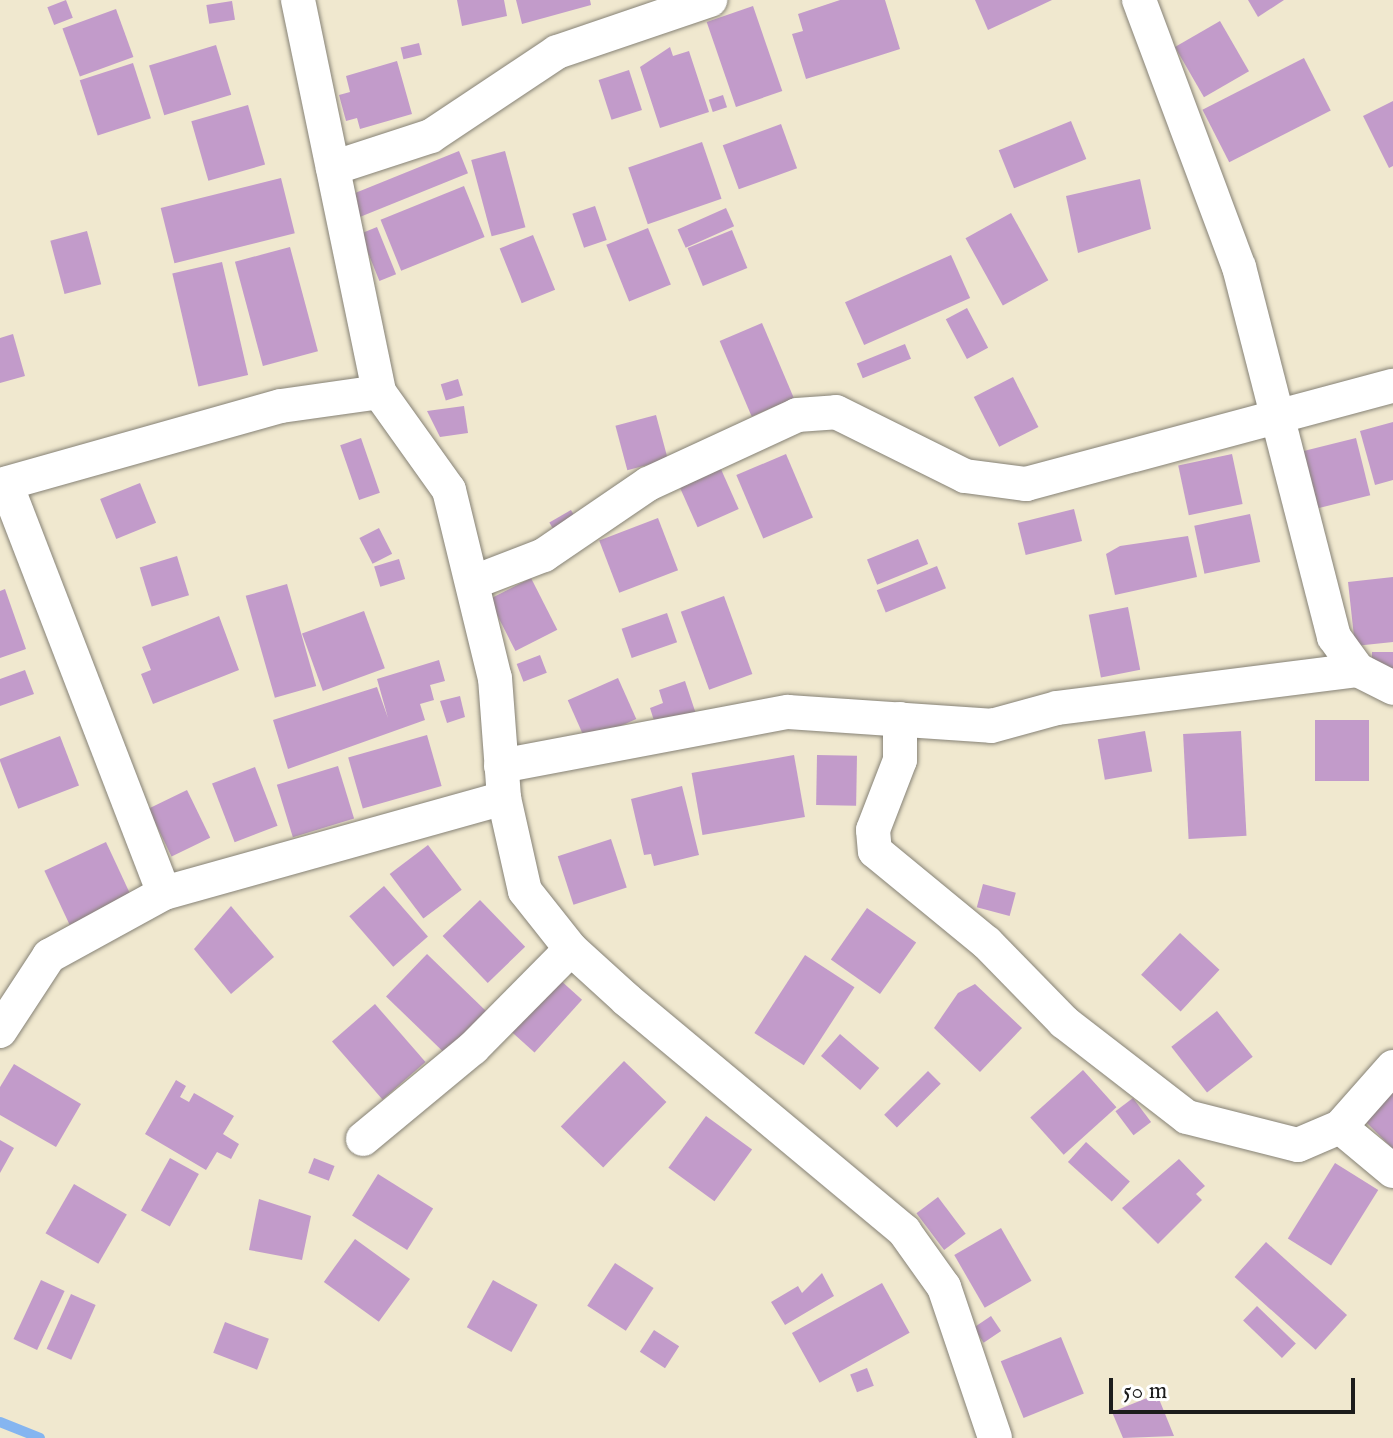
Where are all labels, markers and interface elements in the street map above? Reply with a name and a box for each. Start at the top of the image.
scale bar [1113,1362,1359,1412]
text: 50 m [1123,1376,1167,1407]

